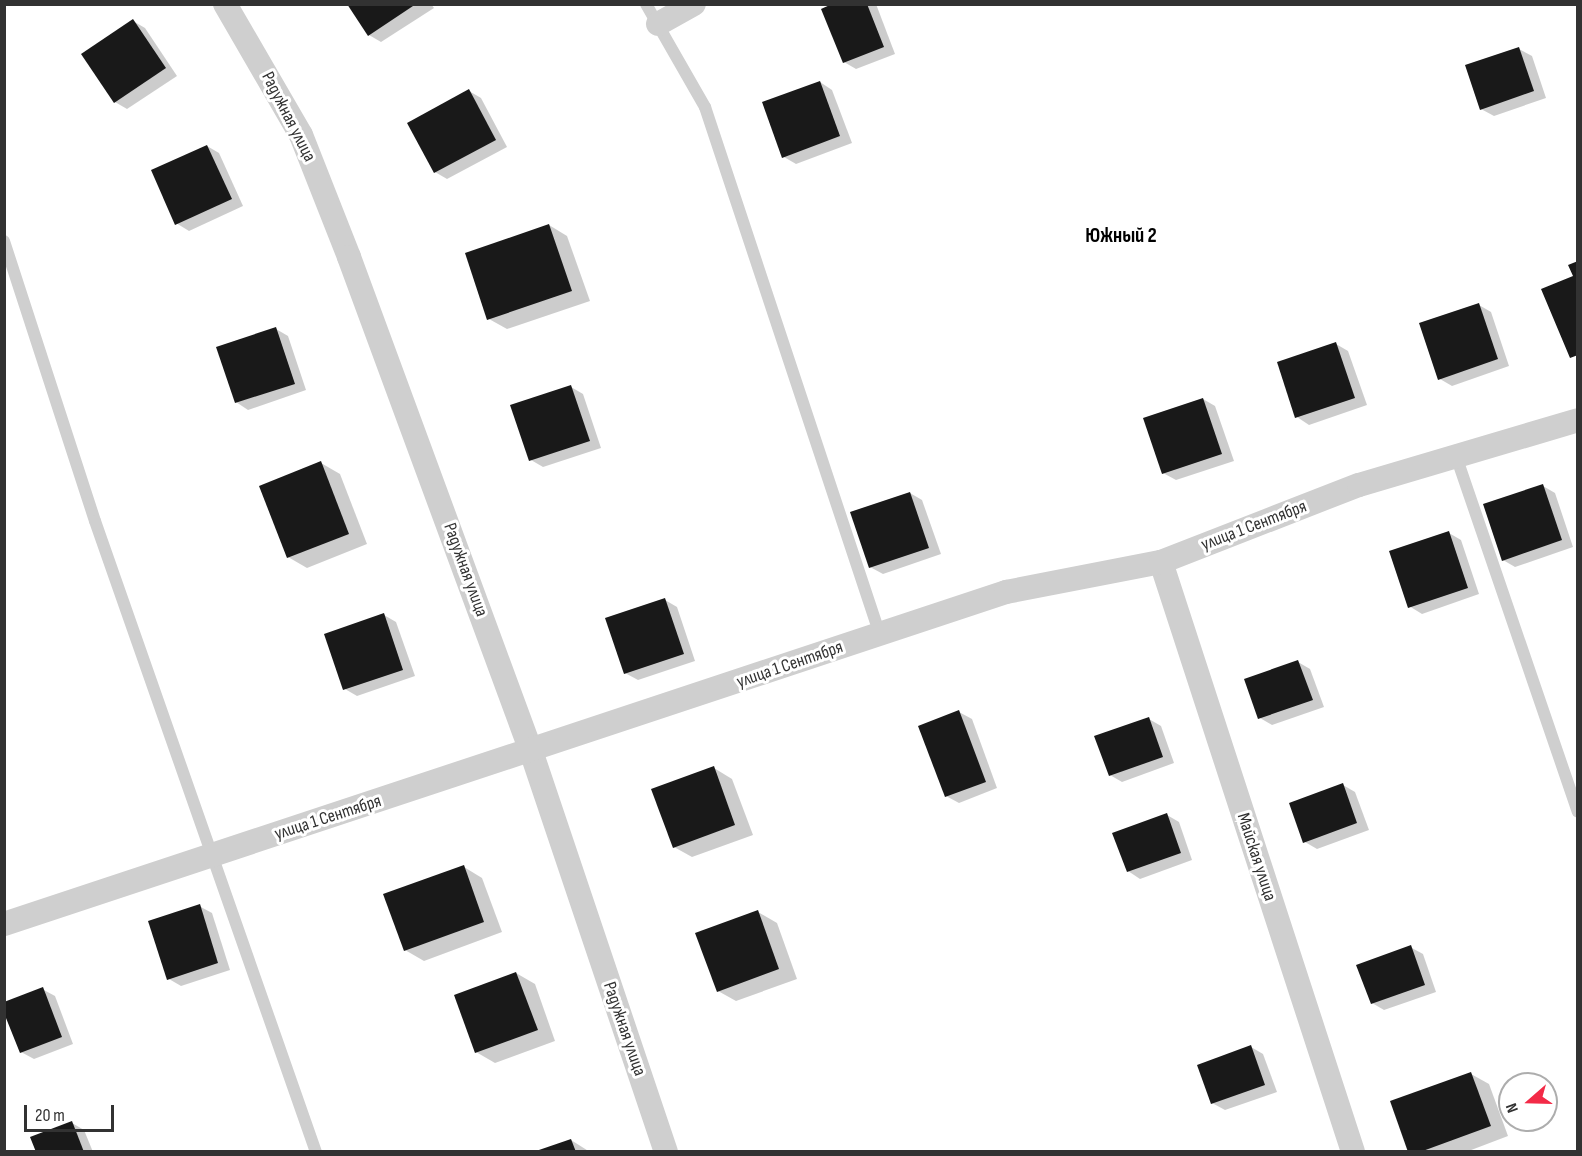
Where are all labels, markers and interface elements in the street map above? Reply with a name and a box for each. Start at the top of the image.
street label: Радужная улица [256,68,320,166]
district label: Южный 2 [1085,223,1157,249]
street label: улица 1 Сентября [1198,496,1310,556]
street label: Радужная улица [438,520,492,620]
street label: улица 1 Сентября [734,637,846,693]
street label: улица 1 Сентября [272,791,384,845]
street label: Майская улица [1232,810,1280,904]
street label: Радужная улица [598,979,650,1079]
north arrow [1498,1072,1558,1132]
scale bar [27,1093,117,1131]
text: N [1502,1100,1523,1115]
text: 20 m [35,1105,65,1126]

